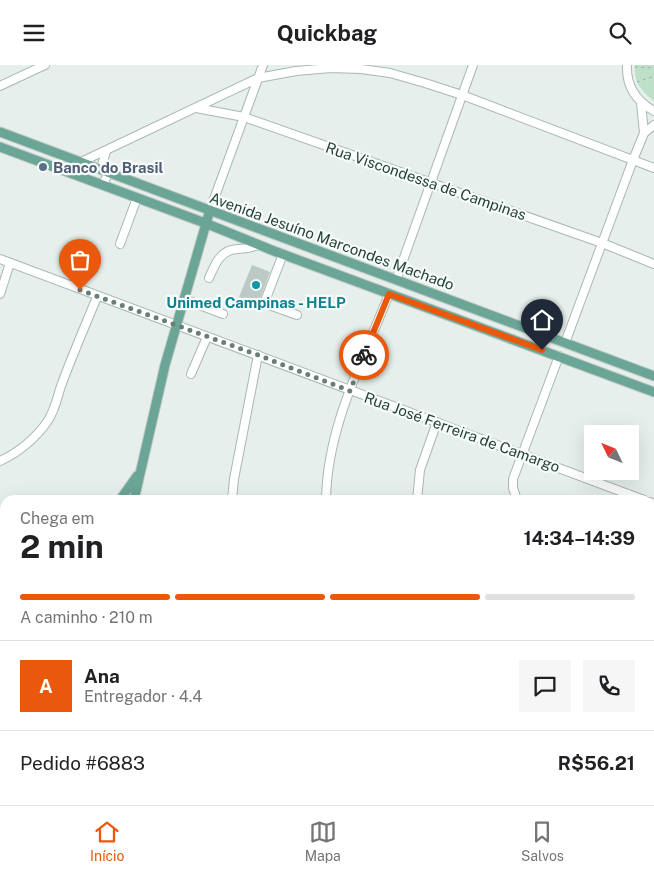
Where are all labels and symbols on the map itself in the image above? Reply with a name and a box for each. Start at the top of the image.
street label: Rua Viscondessa de Campinas [324,139,528,223]
place label: Banco do Brasil [53,159,163,176]
marker: Banco do Brasil [37,161,49,173]
street label: Avenida Jesuíno Marcondes Machado [207,189,457,293]
pin [59,239,101,290]
marker: Unimed Campinas - HELP [250,279,262,291]
place label: Unimed Campinas - HELP [166,294,346,311]
pin [521,299,563,350]
courier [339,330,389,380]
street label: Rua José Ferreira de Camargo [362,389,562,475]
north arrow [584,425,639,480]

